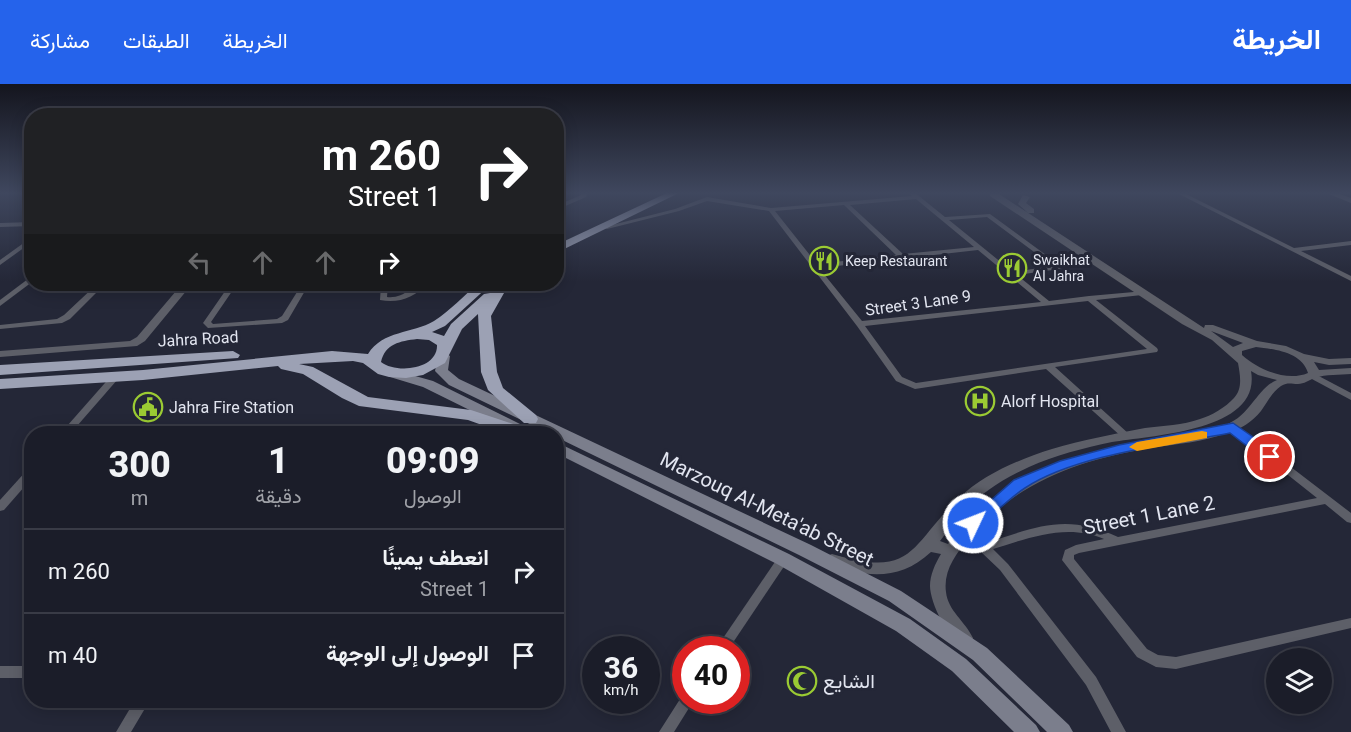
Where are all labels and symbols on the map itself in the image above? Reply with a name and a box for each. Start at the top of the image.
restaurant icon: Keep Restaurant [808,245,840,277]
restaurant icon: Swaikhat Al Jahra [996,252,1028,284]
place label: Swaikhat Al Jahra [1033,252,1090,284]
place label: Keep Restaurant [845,253,948,269]
street label: Street 3 Lane 9 [864,286,972,320]
street label: Jahra Road [157,327,239,351]
hospital icon: Alorf Hospital [964,385,996,417]
public building icon: Jahra Fire Station [132,391,164,423]
place label: Alorf Hospital [1001,392,1099,411]
place label: Jahra Fire Station [169,398,294,417]
pin [1244,431,1295,482]
street label: Marzouq Al-Meta'ab Street [656,447,878,571]
street label: Street 1 Lane 2 [1081,490,1217,540]
position arrow [941,491,1005,555]
speed limit sign: 40 [672,636,750,714]
mosque icon: الشايع [786,665,818,697]
place label: الشايع [823,669,875,695]

